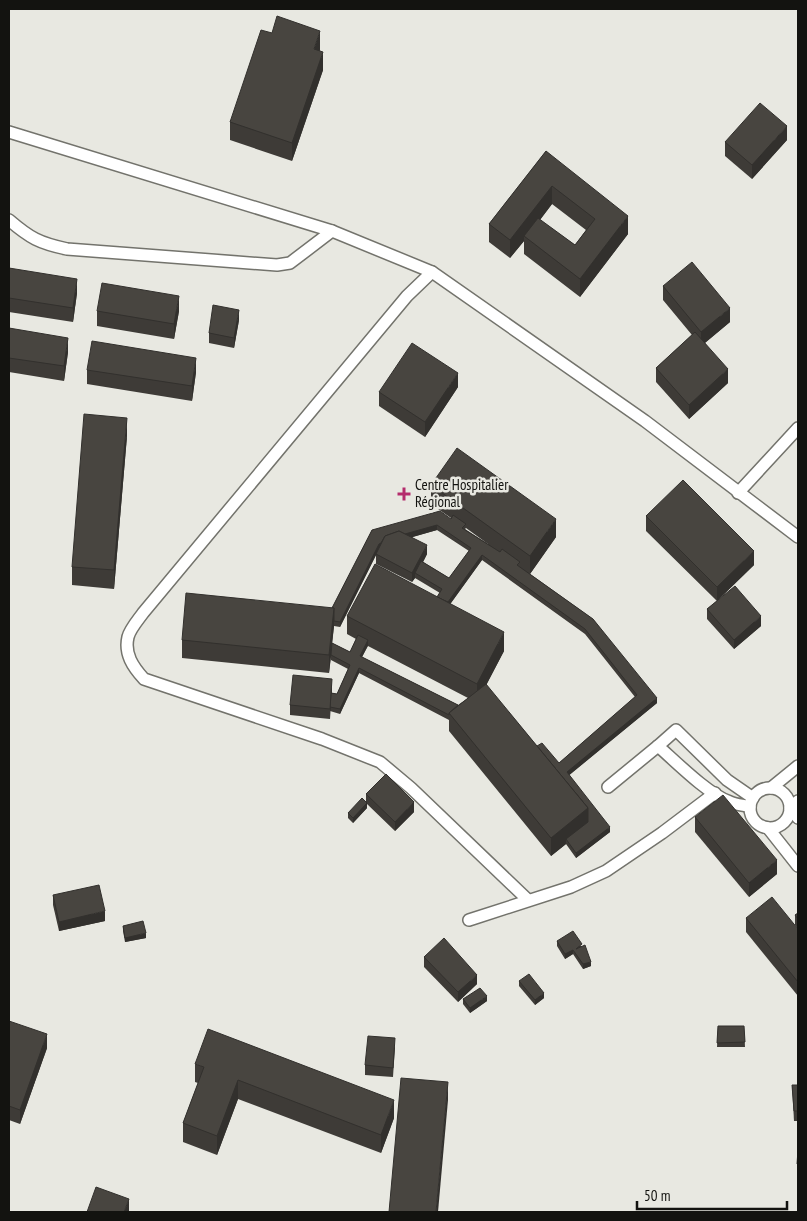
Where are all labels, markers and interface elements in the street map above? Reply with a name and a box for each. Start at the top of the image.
place label: Centre Hospitalier Régional [415,475,509,511]
marker: Centre Hospitalier Régional [397,487,411,501]
scale bar [637,1178,787,1210]
text: 50 m [644,1186,670,1205]

